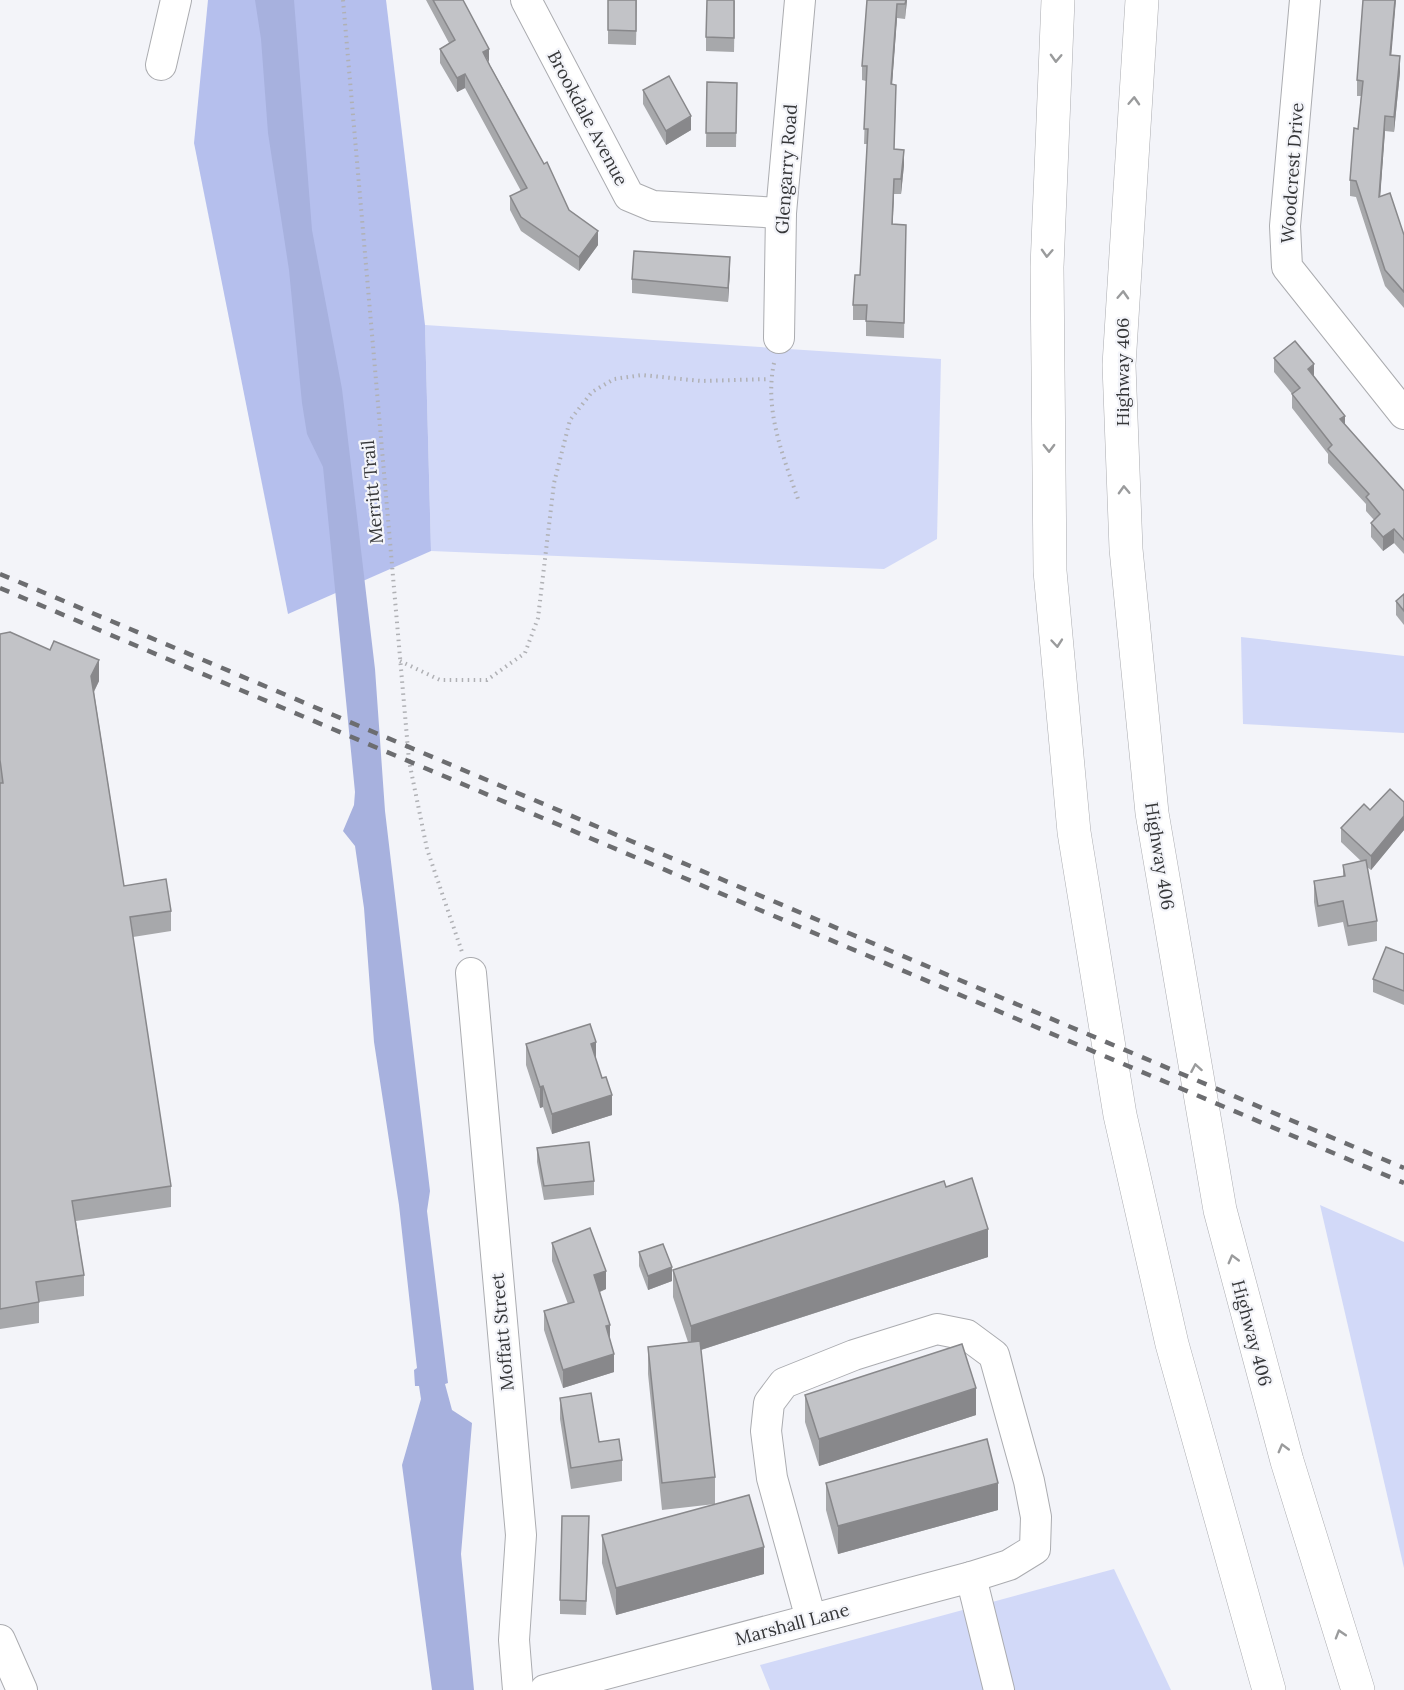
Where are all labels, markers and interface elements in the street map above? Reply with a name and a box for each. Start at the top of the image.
street label: Brookdale Avenue [543,46,633,190]
one-way arrow [1049,54,1062,63]
one-way arrow [1128,96,1141,105]
street label: Woodcrest Drive [1276,102,1308,244]
street label: Glengarry Road [770,103,802,235]
one-way arrow [1041,249,1054,258]
one-way arrow [1116,291,1129,300]
street label: Highway 406 [1111,318,1134,426]
street label: Merritt Trail [356,439,388,545]
one-way arrow [1043,444,1055,453]
one-way arrow [1118,486,1130,495]
one-way arrow [1050,638,1063,647]
street label: Highway 406 [1140,800,1180,912]
one-way arrow [1190,1063,1202,1073]
one-way arrow [1227,1254,1240,1264]
street label: Moffatt Street [485,1272,519,1392]
street label: Highway 406 [1227,1277,1277,1389]
one-way arrow [1278,1443,1290,1454]
street label: Marshall Lane [732,1598,852,1650]
one-way arrow [1335,1629,1347,1640]

